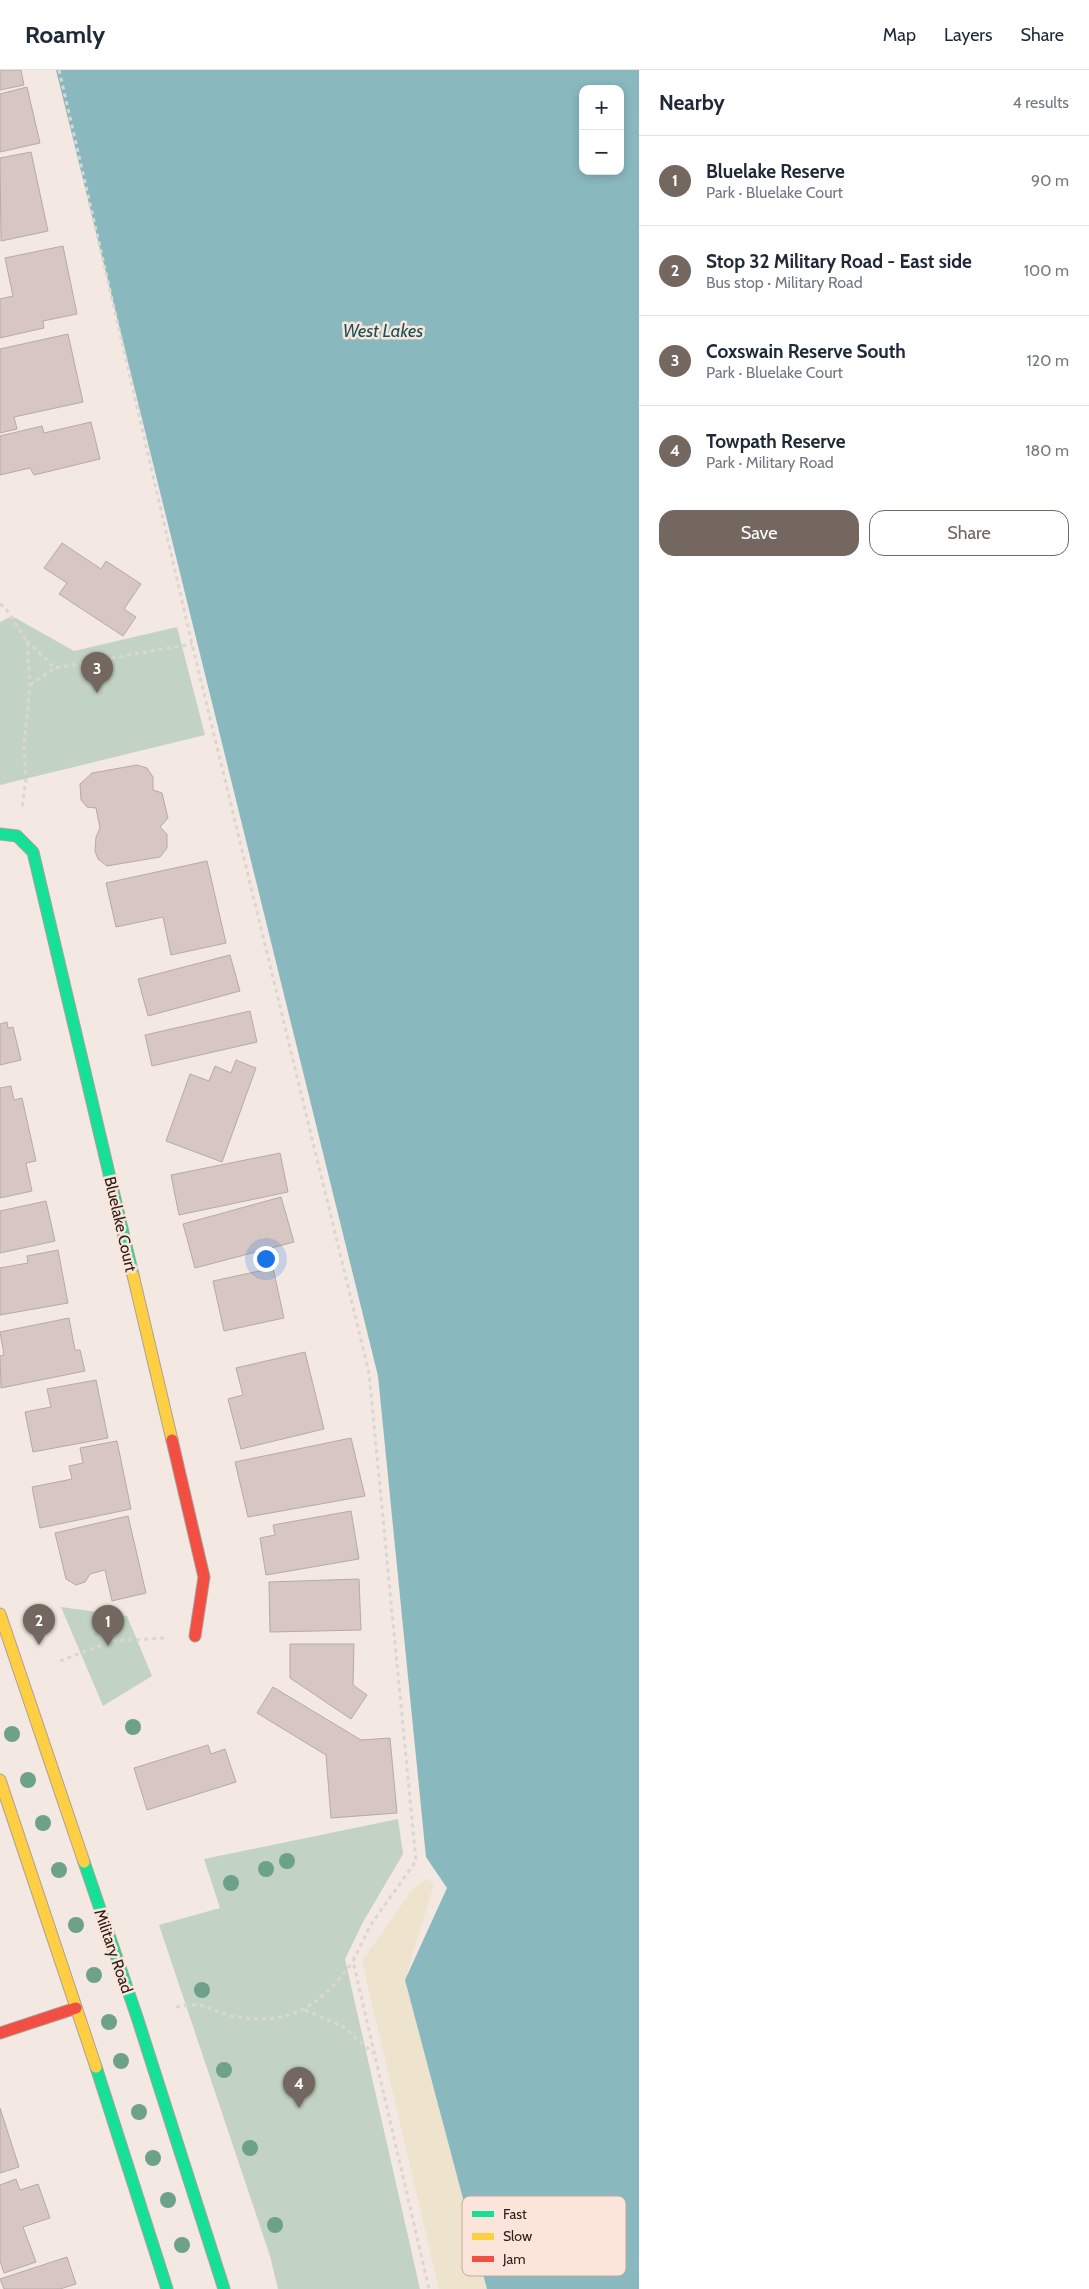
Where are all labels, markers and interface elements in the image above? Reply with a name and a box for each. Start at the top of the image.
text: Roamly [25,20,105,49]
text: Map [883,24,916,46]
text: Layers [944,24,993,46]
text: Share [1021,24,1064,46]
map controls [579,85,624,175]
button: + [579,85,624,130]
text: Nearby [659,90,725,115]
text: 4 results [1012,93,1069,112]
button: − [579,130,624,175]
text: Bluelake Reserve [706,160,845,183]
text: 1 [672,171,678,190]
text: 90 m [1031,171,1069,190]
text: Park · Bluelake Court [706,183,843,202]
text: Stop 32 Military Road - East side [706,250,972,273]
text: 2 [671,261,679,280]
text: 100 m [1024,261,1069,280]
text: Bus stop · Military Road [706,273,863,292]
water label: West Lakes [343,320,423,342]
text: Coxswain Reserve South [706,340,906,363]
text: 3 [671,351,679,370]
text: 120 m [1027,351,1069,370]
text: Park · Bluelake Court [706,363,843,382]
text: Towpath Reserve [706,430,846,453]
text: 4 [670,441,680,460]
text: 180 m [1025,441,1069,460]
text: Park · Military Road [706,453,834,472]
button: Save [659,510,859,556]
button: Share [869,510,1069,556]
pin: 3 [81,652,113,693]
street label: Bluelake Court [100,1175,141,1274]
your location [253,1246,279,1272]
pin: 2 [23,1604,55,1645]
pin: 1 [92,1605,124,1646]
street label: Military Road [90,1907,137,1996]
pin: 4 [283,2067,315,2108]
legend [462,2196,626,2276]
text: Fast [503,2205,527,2223]
text: Slow [503,2227,532,2245]
text: Jam [502,2250,525,2268]

